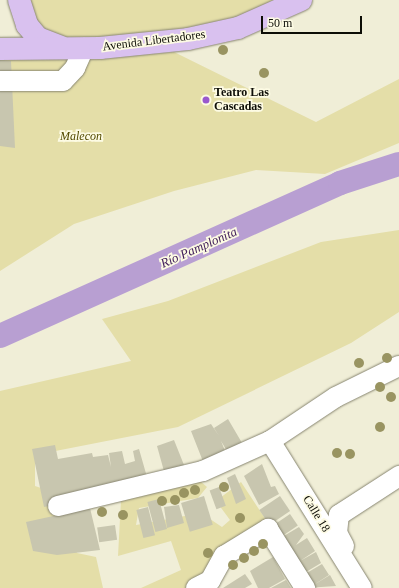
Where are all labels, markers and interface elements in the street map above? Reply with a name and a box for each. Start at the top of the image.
scale bar [263,8,364,34]
text: 50 m [268,16,292,30]
street label: Avenida Libertadores [102,28,206,54]
place label: Teatro Las Cascadas [214,86,269,114]
marker: Teatro Las Cascadas [201,95,211,105]
park label: Malecon [60,130,102,144]
water label: Río Pamplonita [158,224,240,272]
street label: Calle 18 [299,493,333,535]

